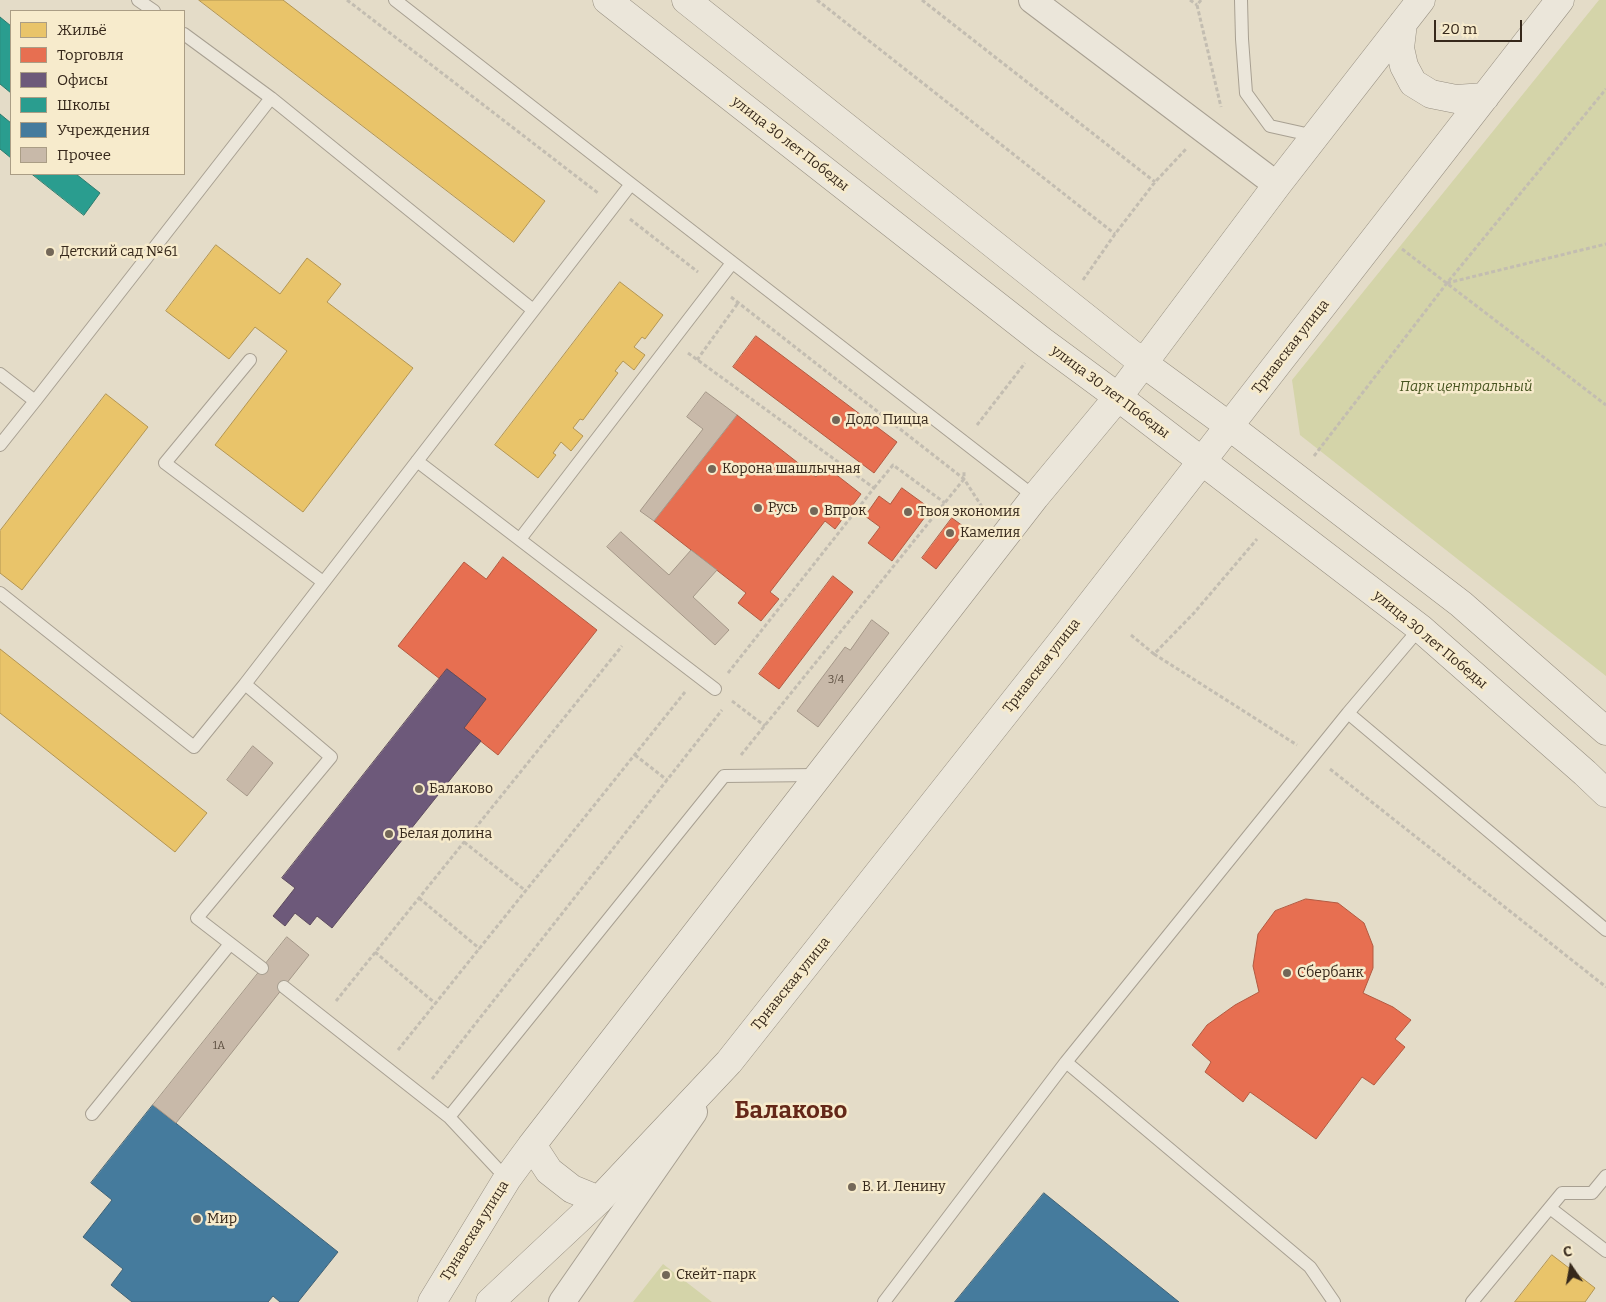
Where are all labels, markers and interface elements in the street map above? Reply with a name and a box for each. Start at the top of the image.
legend [10,10,185,175]
scale bar [1436,10,1524,42]
text: 20 m [1442,20,1477,38]
text: Жильё [57,21,107,39]
text: Торговля [57,46,124,64]
text: Офисы [57,71,108,89]
street label: улица 30 лет Победы [728,93,852,195]
text: Школы [57,96,110,114]
text: Учреждения [57,121,150,139]
text: Прочее [57,146,111,164]
place label: Детский сад №61 [60,244,178,260]
marker: Детский сад №61 [44,246,56,258]
street label: Трнавская улица [1249,296,1333,398]
street label: улица 30 лет Победы [1048,342,1172,442]
park label: Парк центральный [1400,379,1532,395]
place label: Додо Пицца [846,412,929,428]
marker: Додо Пицца [830,414,842,426]
place label: Корона шашлычная [722,461,860,477]
marker: Корона шашлычная [706,463,718,475]
place label: Русь [768,500,798,516]
marker: Русь [752,502,764,514]
place label: Впрок [824,503,867,519]
place label: Твоя экономия [918,504,1020,520]
marker: Впрок [808,505,820,517]
marker: Твоя экономия [902,506,914,518]
place label: Камелия [960,525,1020,541]
marker: Камелия [944,527,956,539]
street label: улица 30 лет Победы [1370,587,1490,693]
street label: Трнавская улица [1000,615,1084,717]
house number: 3/4 [828,673,844,687]
place label: Балаково [429,781,493,797]
marker: Балаково [413,783,425,795]
place label: Белая долина [399,826,492,842]
marker: Белая долина [383,828,395,840]
street label: Трнавская улица [748,934,834,1034]
place label: Сбербанк [1297,965,1364,981]
marker: Сбербанк [1281,967,1293,979]
house number: 1А [213,1039,225,1053]
district label: Балаково [735,1097,847,1125]
street label: Трнавская улица [437,1178,513,1284]
place label: В. И. Ленину [862,1179,946,1195]
marker: В. И. Ленину [846,1181,858,1193]
place label: Мир [207,1211,237,1227]
marker: Мир [191,1213,203,1225]
north arrow [1546,1242,1596,1292]
text: С [1562,1243,1574,1261]
place label: Скейт-парк [676,1267,756,1283]
marker: Скейт-парк [660,1269,672,1281]

